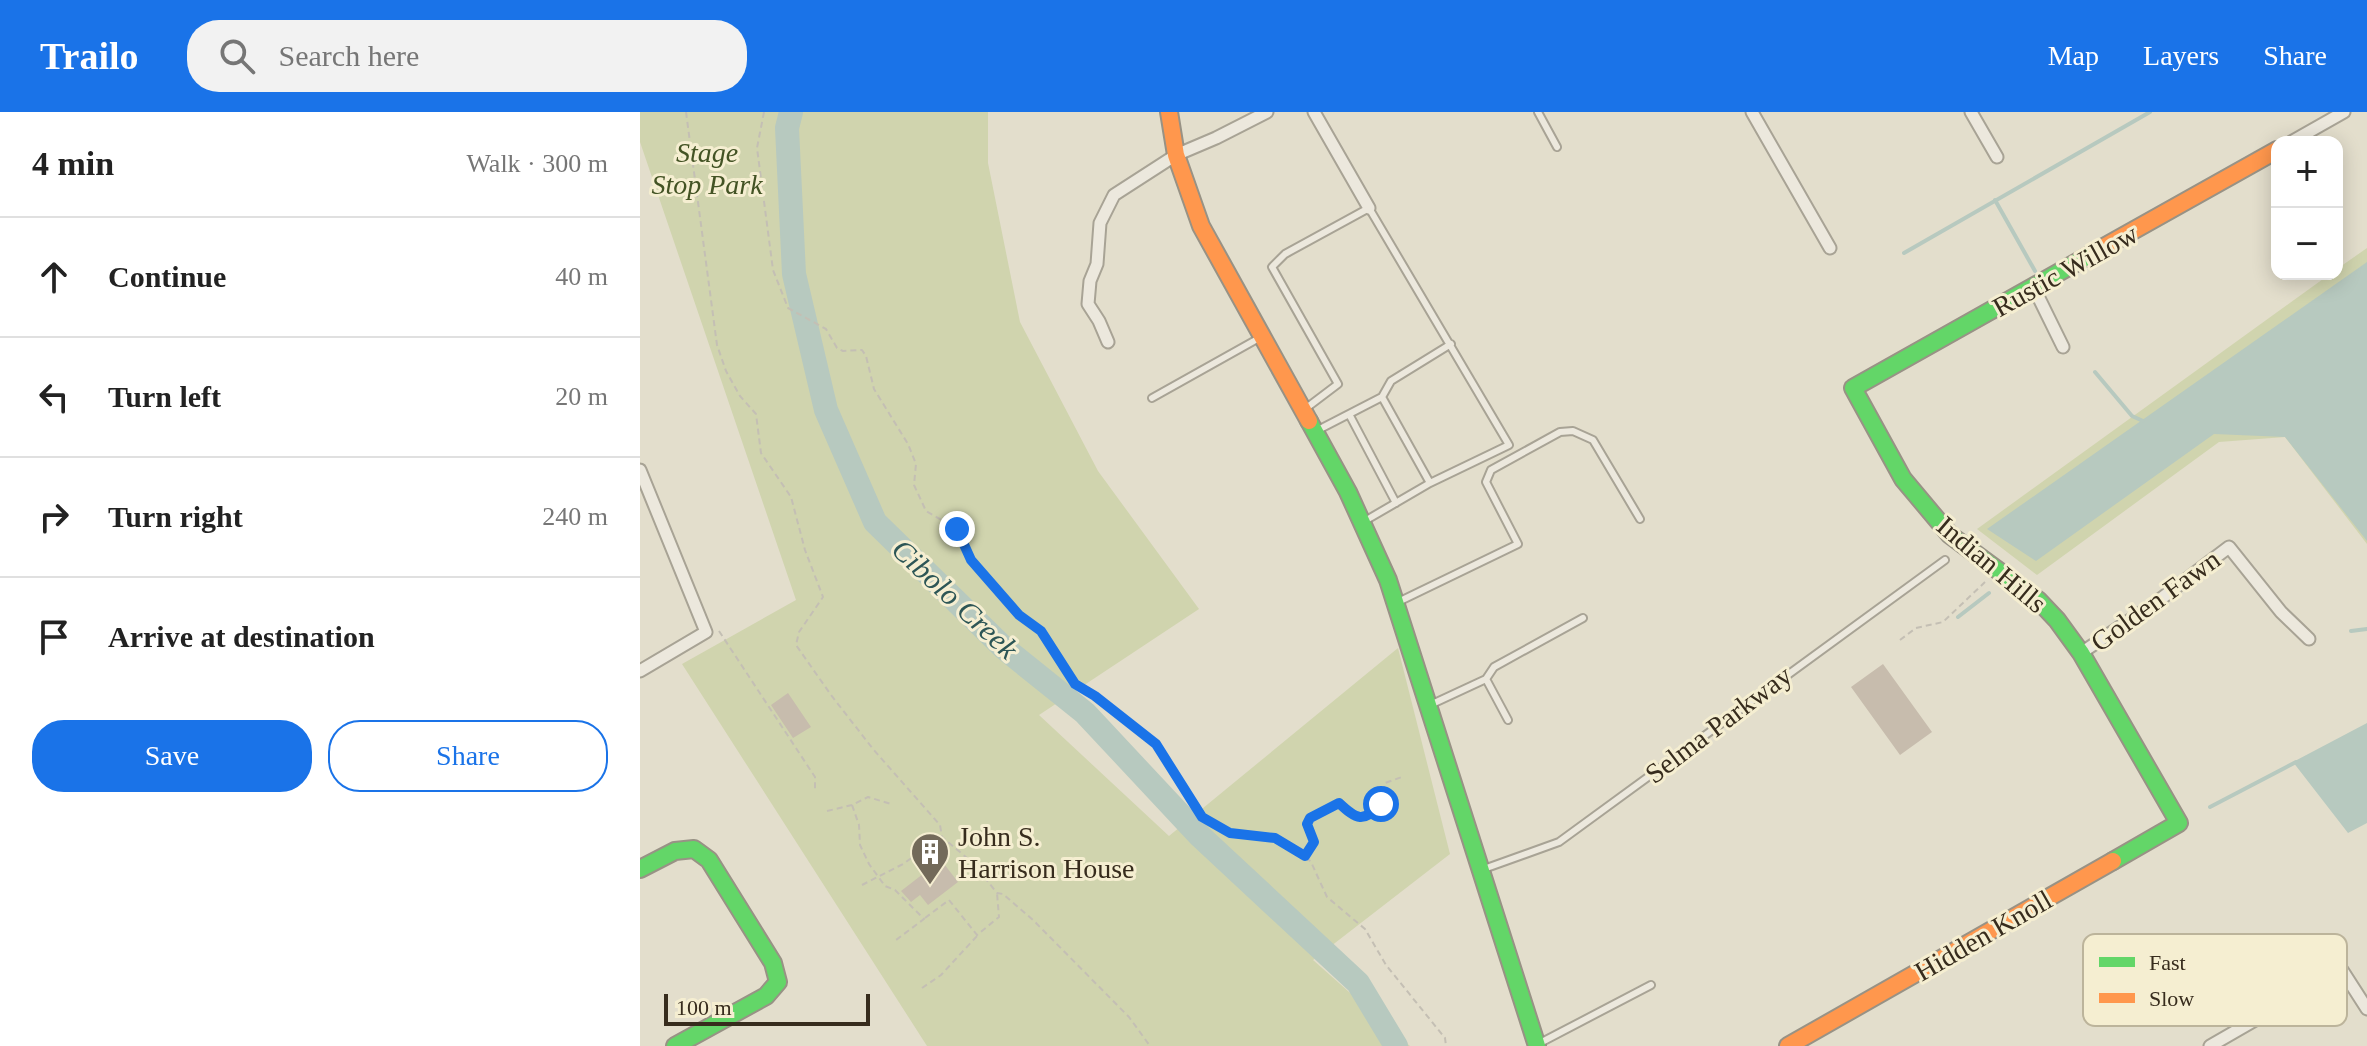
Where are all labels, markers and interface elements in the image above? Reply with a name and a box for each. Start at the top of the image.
search box [187,20,747,92]
icon: search [215,34,259,78]
text: Trailo [40,35,139,77]
text: Search here [279,39,419,72]
text: Map [2048,40,2099,71]
text: Layers [2143,40,2219,71]
text: Share [2263,40,2327,71]
map controls [2271,136,2343,280]
button: + [2271,136,2343,208]
park label: Stage Stop Park [651,137,763,200]
text: 4 min [32,145,114,182]
text: Walk · 300 m [466,149,608,178]
button: − [2271,208,2343,280]
street label: Rustic Willow [1987,217,2144,323]
icon: ahead [32,255,76,299]
text: Continue [108,260,226,293]
text: 40 m [555,262,608,291]
icon: left [32,375,76,419]
text: Turn left [108,380,221,413]
text: 20 m [555,382,608,411]
icon: right [32,495,76,539]
text: Turn right [108,500,243,533]
text: 240 m [542,502,608,531]
street label: Indian Hills [1931,510,2053,619]
route end [939,511,975,547]
water label: Cibolo Creek [886,532,1025,666]
street label: Golden Fawn [2085,543,2226,658]
icon: arrive [32,615,76,659]
text: Arrive at destination [108,620,375,653]
street label: Selma Parkway [1639,659,1797,789]
button: Save [32,720,312,792]
button: Share [328,720,608,792]
route start [1363,786,1399,822]
place label: John S. Harrison House [958,821,1135,884]
building icon: John S. Harrison House [909,831,951,886]
street label: Hidden Knoll [1909,884,2058,987]
legend [2083,934,2347,1026]
text: Fast [2149,950,2186,975]
text: Slow [2149,986,2194,1011]
scale bar [664,990,870,1026]
text: 100 m [676,995,732,1020]

